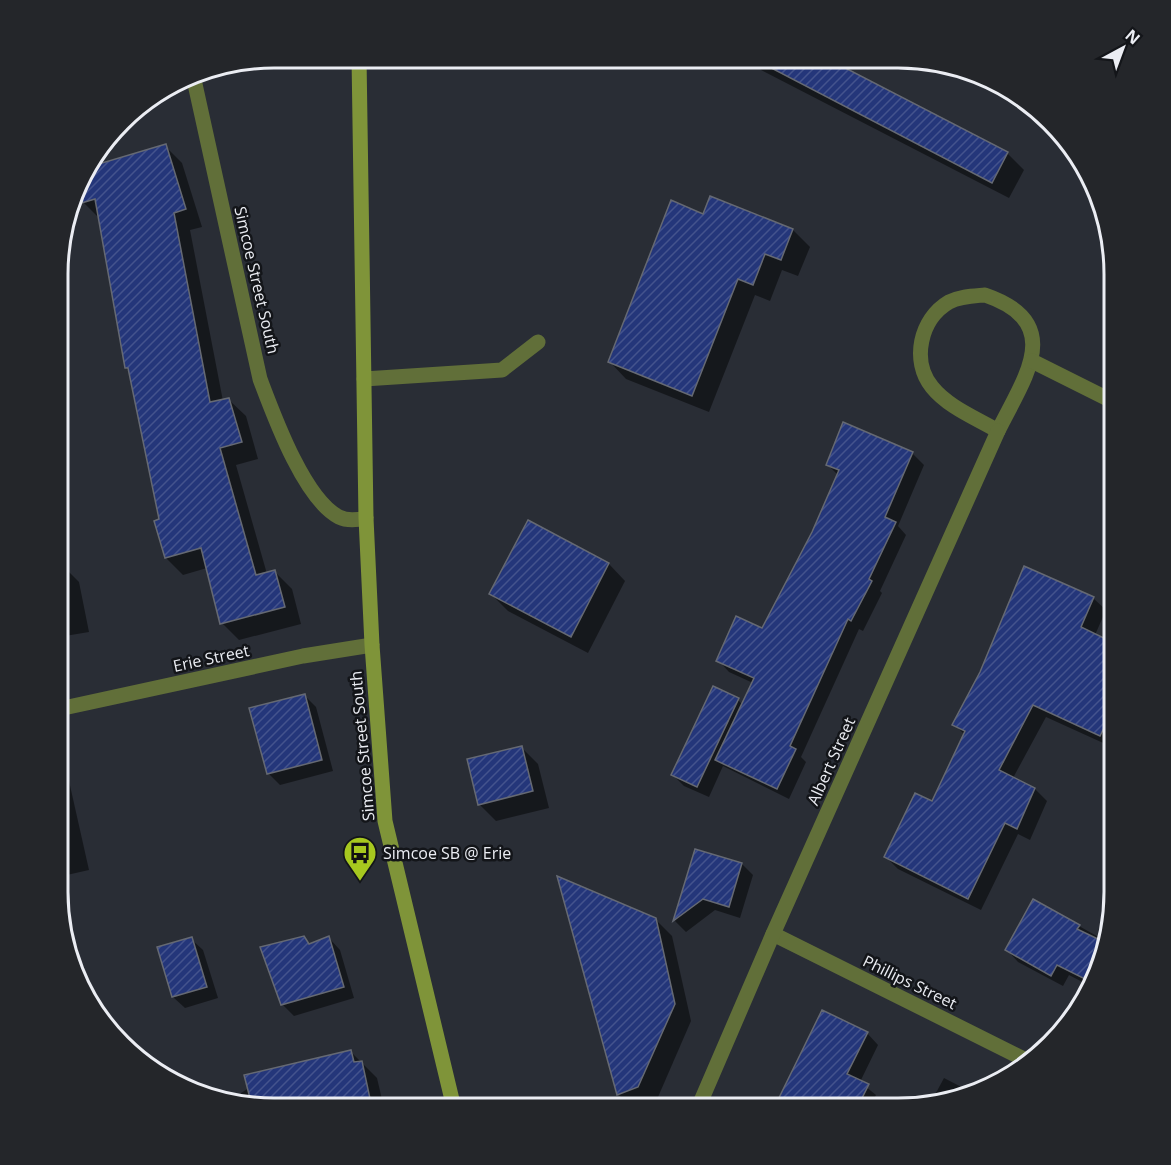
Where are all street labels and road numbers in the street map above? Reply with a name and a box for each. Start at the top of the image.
street label: Simcoe Street South [229,204,285,356]
street label: Erie Street [171,639,251,677]
street label: Simcoe Street South [344,670,380,822]
street label: Albert Street [802,713,860,808]
street label: Phillips Street [859,950,961,1014]

